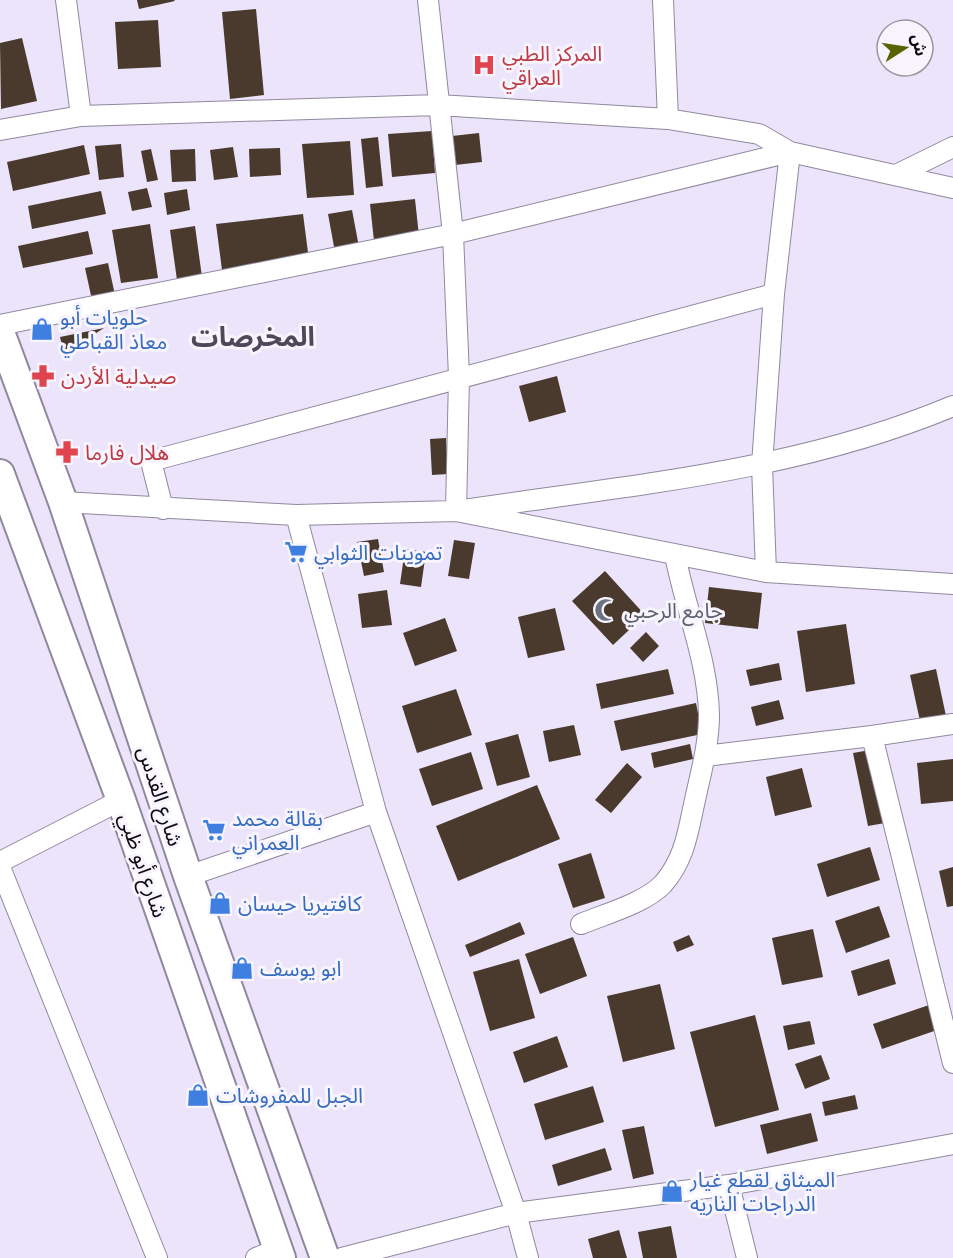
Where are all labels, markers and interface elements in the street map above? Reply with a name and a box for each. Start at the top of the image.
north arrow [875,18,935,78]
text: ش [908,32,932,58]
place label: المركز الطبي العراقي [502,40,602,94]
hospital icon: المركز الطبي العراقي [471,52,497,78]
place label: حلويات أبو معاذ القباطي [60,304,167,358]
shop icon: حلويات أبو معاذ القباطي [29,316,55,342]
district label: المخرصات [191,320,315,353]
pharmacy icon: صيدلية الأردن [30,363,56,389]
place label: صيدلية الأردن [61,363,176,389]
pharmacy icon: هلال فارما [54,439,80,465]
place label: هلال فارما [85,439,169,465]
supermarket icon: تموينات الثوابي [283,539,309,565]
place label: تموينات الثوابي [314,539,442,569]
mosque icon: جامع الرحبي [593,597,619,623]
place label: جامع الرحبي [624,597,723,627]
street label: شارع القدس [130,743,189,850]
place label: بقالة محمد العمراني [232,805,323,859]
street label: شارع أبو ظبي [110,809,174,922]
supermarket icon: بقالة محمد العمراني [201,817,227,843]
shop icon: كافتيريا حيسان [207,890,233,916]
place label: كافتيريا حيسان [238,890,362,916]
shop icon: ابو يوسف [229,955,255,981]
place label: ابو يوسف [260,955,342,981]
shop icon: الجبل للمفروشات [185,1082,211,1108]
place label: الجبل للمفروشات [216,1082,363,1108]
place label: الميثاق لقطع غيار الدراجات الناريه [689,1166,835,1216]
shop icon: الميثاق لقطع غيار الدراجات الناريه [659,1178,685,1204]

